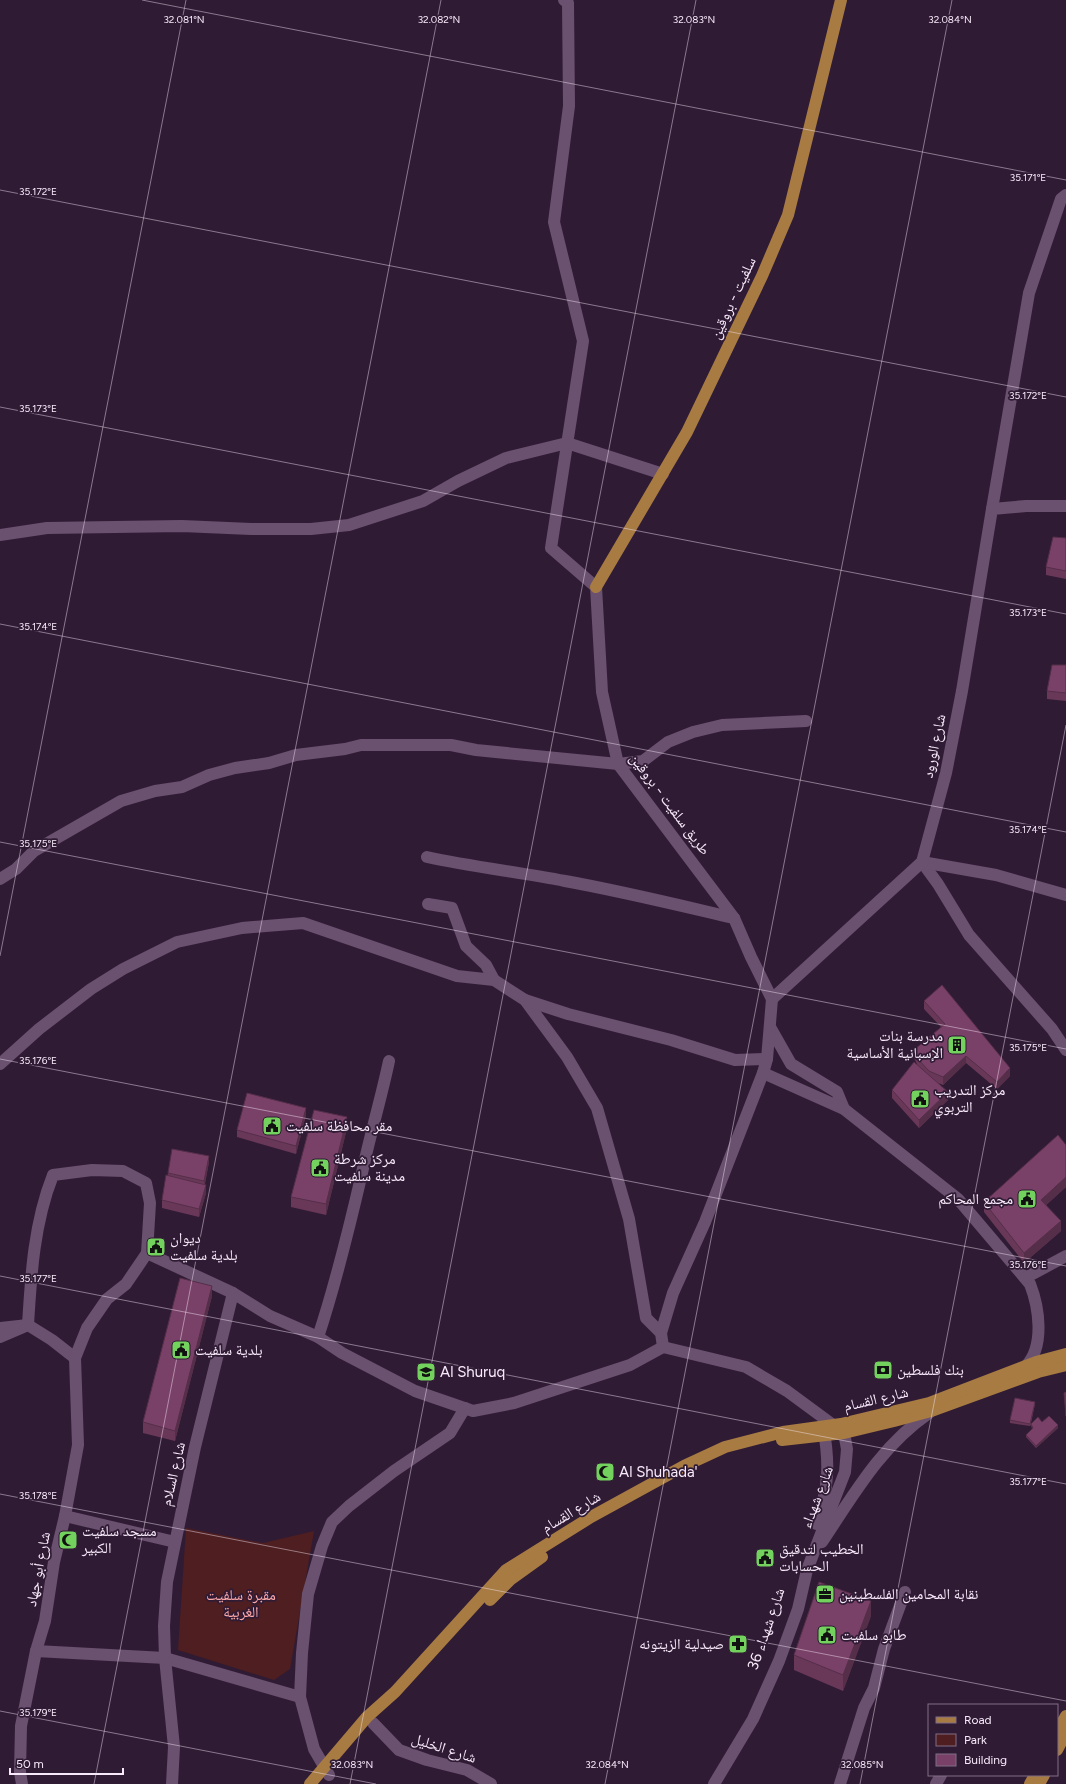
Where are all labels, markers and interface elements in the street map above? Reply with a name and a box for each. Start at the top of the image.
text: 32.081°N [163,13,205,26]
text: 32.082°N [418,13,460,26]
text: 32.083°N [673,13,715,26]
text: 32.084°N [928,13,972,26]
text: 35.171°E [1010,171,1046,184]
text: 35.172°E [19,185,57,198]
street label: سلفيت - بروقين [706,254,761,342]
text: 35.172°E [1009,389,1047,402]
text: 35.173°E [19,402,57,415]
text: 35.173°E [1009,606,1047,619]
text: 35.174°E [19,620,57,633]
street label: شارع الورود [918,712,951,780]
street label: طريق سلفيت - بروقين [625,750,714,859]
text: 35.174°E [1009,823,1047,836]
text: 35.175°E [19,837,57,850]
place label: مدرسة بنات الإسبانية الأساسية [847,1027,943,1062]
building icon: مدرسة بنات الإسبانية الأساسية [946,1034,968,1056]
text: 35.175°E [1009,1041,1047,1054]
text: 35.176°E [19,1054,57,1067]
place label: مركز التدريب التربوي [934,1081,1006,1119]
public building icon: مركز التدريب التربوي [909,1088,931,1110]
public building icon: مقر محافظة سلفيت [261,1115,283,1137]
place label: مقر محافظة سلفيت [286,1117,392,1135]
place label: مركز شرطة مدينة سلفيت [334,1150,405,1185]
public building icon: مركز شرطة مدينة سلفيت [309,1157,331,1179]
public building icon: مجمع المحاكم [1016,1188,1038,1210]
place label: مجمع المحاكم [938,1190,1013,1209]
place label: ديوان بلدية سلفيت [170,1229,238,1264]
public building icon: ديوان بلدية سلفيت [145,1236,167,1258]
text: 35.176°E [1009,1258,1047,1271]
text: 35.177°E [19,1272,57,1285]
public building icon: بلدية سلفيت [170,1339,192,1361]
place label: بلدية سلفيت [195,1341,263,1359]
bank icon: بنك فلسطين [872,1359,894,1381]
school or university icon: Al Shuruq [415,1361,437,1383]
place label: بنك فلسطين [897,1361,964,1380]
place label: Al Shuruq [440,1363,505,1381]
street label: شارع القسام [842,1383,910,1416]
street label: شارع السلام [157,1440,190,1508]
mosque icon: Al Shuhada' [594,1461,616,1483]
place label: Al Shuhada' [619,1463,698,1481]
street label: شارع شهداء [797,1463,838,1531]
text: 35.177°E [1009,1475,1047,1488]
street label: شارع القسام [538,1487,604,1538]
text: 35.178°E [19,1489,57,1502]
place label: مسجد سلفيت الكبير [81,1522,157,1557]
mosque icon: مسجد سلفيت الكبير [57,1529,79,1551]
street label: شارع أبو جهاد [22,1530,55,1608]
place label: الخطيب لتدقيق الحسابات [779,1540,864,1575]
public building icon: الخطيب لتدقيق الحسابات [754,1547,776,1569]
office icon: نقابة المحامين الفلسطينين [814,1583,836,1605]
place label: نقابة المحامين الفلسطينين [839,1585,978,1604]
park label: مقبرة سلفيت الغربية [206,1586,276,1621]
street label: شارع شهداء 36 [744,1586,789,1673]
public building icon: طابو سلفيت [816,1624,838,1646]
place label: طابو سلفيت [841,1626,907,1644]
pharmacy icon: صيدلية الزيتونه [727,1633,749,1655]
place label: صيدلية الزيتونه [639,1635,724,1653]
legend [928,1704,1058,1776]
text: 35.179°E [19,1706,57,1719]
text: Road [964,1713,992,1727]
street label: شارع الخليل [409,1729,479,1768]
text: Park [964,1733,987,1747]
scale bar [10,1750,123,1776]
text: Building [964,1753,1007,1767]
text: 50 m [16,1757,44,1771]
text: 32.083°N [331,1758,373,1771]
text: 32.084°N [585,1758,629,1771]
text: 32.085°N [841,1758,883,1771]

